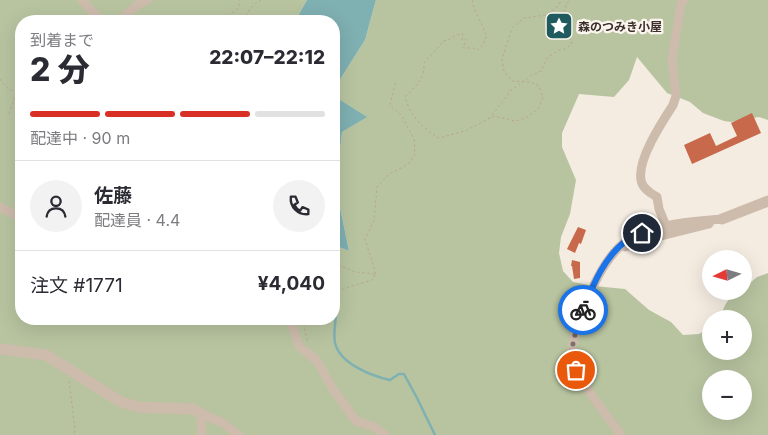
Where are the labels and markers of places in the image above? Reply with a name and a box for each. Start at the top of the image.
place icon: 森のつみき小屋 [544,11,574,41]
place label: 森のつみき小屋 [578,19,662,34]
pin [621,212,663,254]
pin [555,349,597,391]

